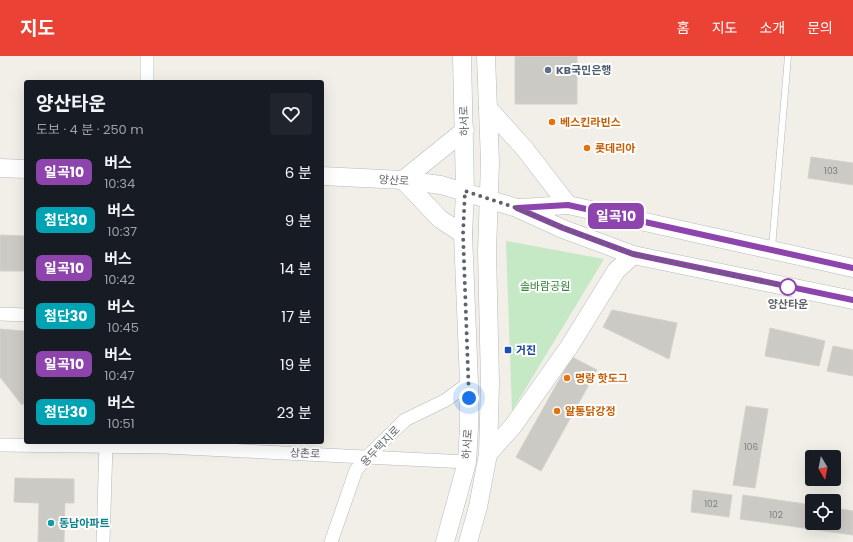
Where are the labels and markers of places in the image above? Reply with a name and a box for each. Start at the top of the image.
place label: KB국민은행 [556,62,611,78]
marker: KB국민은행 [543,65,553,75]
place label: 베스킨라빈스 [560,114,621,130]
marker: 베스킨라빈스 [547,117,557,127]
place label: 롯데리아 [595,140,635,156]
marker: 롯데리아 [582,143,592,153]
marker: 양산타운 [779,278,797,296]
place label: 양산타운 [768,296,808,312]
place label: 거진 [516,342,536,358]
marker: 거진 [503,345,513,355]
place label: 명랑 핫도그 [575,370,628,386]
marker: 명랑 핫도그 [562,373,572,383]
place label: 알통닭강정 [565,403,616,419]
marker: 알통닭강정 [552,406,562,416]
place label: 동남아파트 [59,515,110,531]
marker: 동남아파트 [46,518,56,528]

